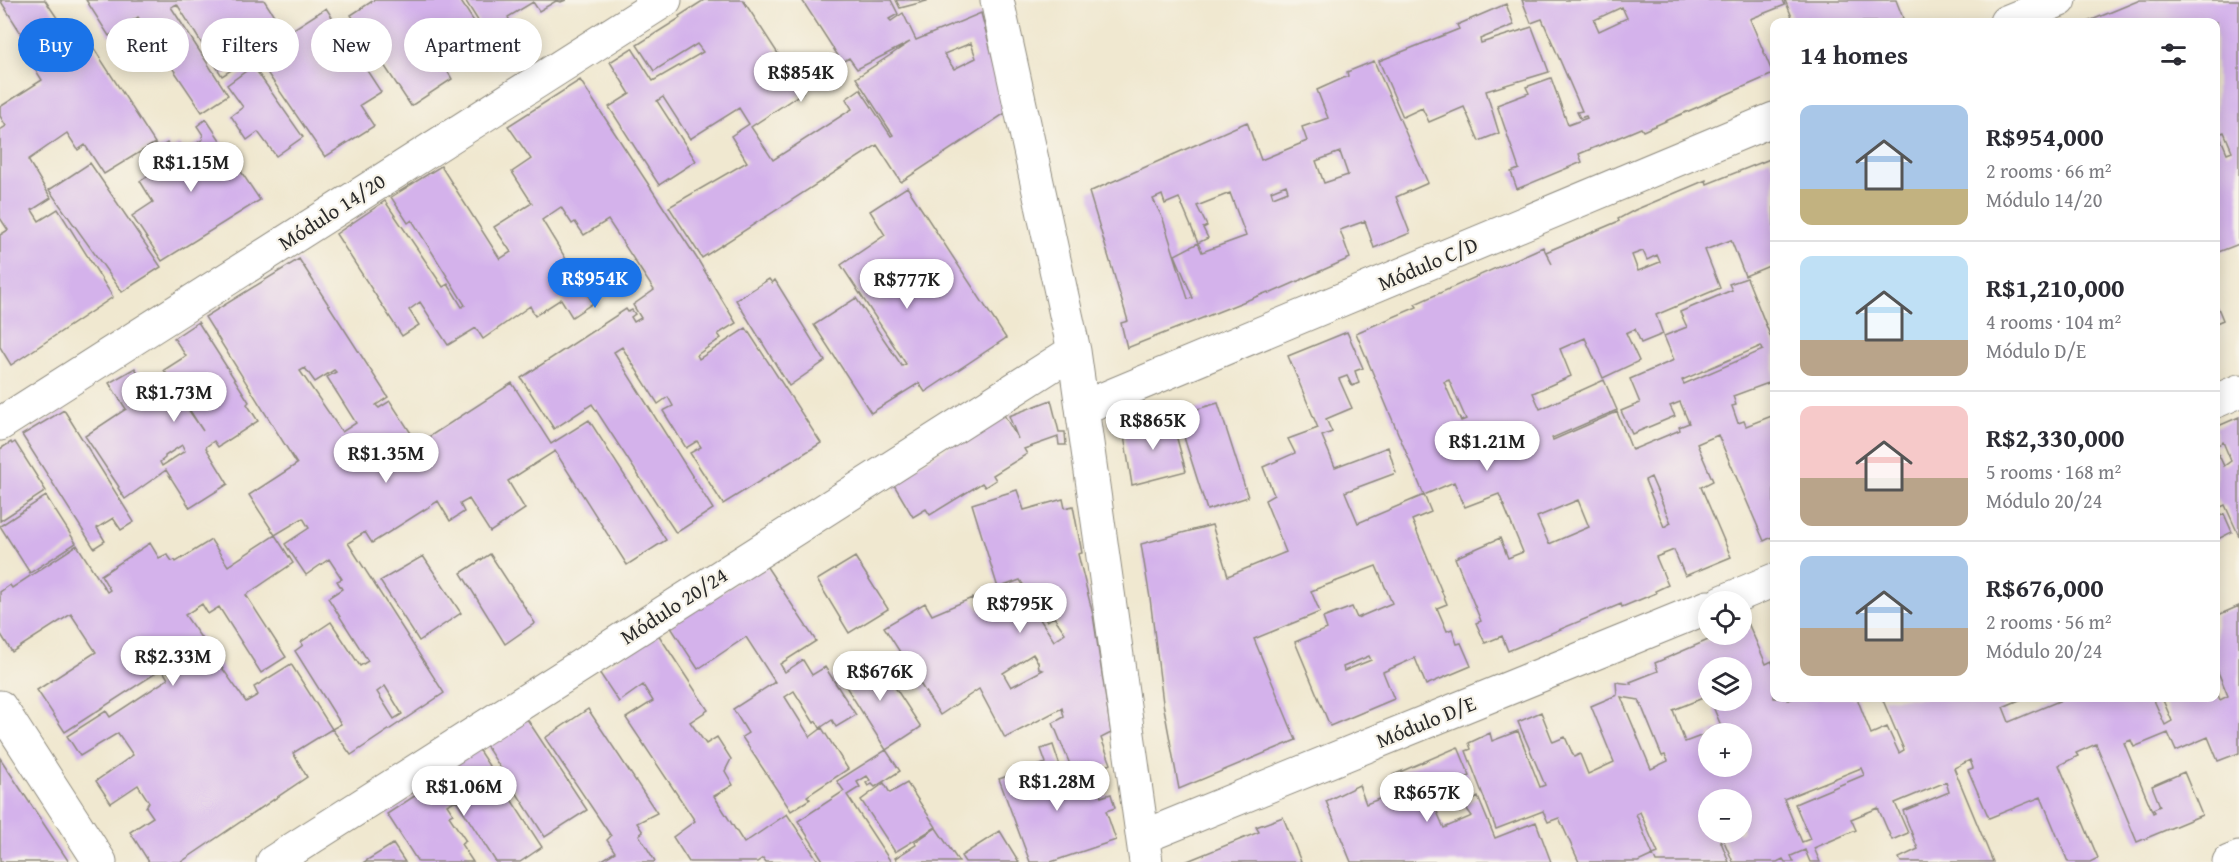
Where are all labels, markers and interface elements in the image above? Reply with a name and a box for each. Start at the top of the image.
chip: Buy [18,18,94,72]
chip: Rent [106,18,189,72]
chip: Filters [201,18,299,72]
chip: New [311,18,392,72]
chip: Apartment [404,18,542,72]
text: 14 homes [1800,35,1908,74]
icon: filters [2157,38,2190,71]
pin: R$854K [752,52,850,103]
text: R$854K [768,57,834,86]
text: R$954,000 [1986,117,2104,156]
icon: home [1848,129,1920,201]
pin: R$1.15M [136,142,246,193]
text: R$1.15M [153,147,229,176]
text: 2 rooms · 66 m² [1986,156,2112,185]
street label: Módulo 14/20 [272,165,391,258]
text: Módulo 14/20 [1986,185,2102,214]
street label: Módulo C/D [1373,229,1483,298]
pin: R$954K [546,258,644,309]
pin: R$777K [858,259,956,310]
text: R$954K [562,263,628,292]
text: R$777K [874,264,940,293]
text: R$1,210,000 [1986,268,2125,307]
icon: home [1848,280,1920,352]
text: 4 rooms · 104 m² [1986,307,2121,336]
text: Módulo D/E [1986,336,2086,365]
pin: R$1.73M [119,372,229,423]
text: R$1.73M [136,377,212,406]
pin: R$865K [1104,400,1202,451]
text: R$865K [1120,405,1186,434]
text: R$2,330,000 [1986,418,2125,457]
pin: R$1.21M [1432,421,1542,472]
text: R$1.21M [1449,426,1525,455]
icon: home [1848,430,1920,502]
pin: R$1.35M [331,433,441,484]
text: R$1.35M [348,438,424,467]
text: 5 rooms · 168 m² [1986,457,2121,486]
text: Módulo 20/24 [1986,486,2102,515]
street label: Módulo 20/24 [614,559,733,652]
text: R$676,000 [1986,568,2104,607]
icon: home [1848,580,1920,652]
pin: R$795K [971,583,1069,634]
text: R$795K [987,588,1053,617]
map controls [1698,591,1752,843]
button: locate [1698,591,1752,645]
text: 2 rooms · 56 m² [1986,607,2112,636]
pin: R$2.33M [118,636,228,687]
text: Módulo 20/24 [1986,636,2102,665]
text: R$2.33M [135,641,211,670]
pin: R$676K [831,651,929,702]
text: R$676K [847,656,913,685]
button: layers [1698,657,1752,711]
street label: Módulo D/E [1371,687,1481,756]
button: + [1698,723,1752,777]
pin: R$1.28M [1002,761,1112,812]
pin: R$1.06M [409,766,519,817]
text: R$1.28M [1019,766,1095,795]
text: R$1.06M [426,771,502,800]
pin: R$657K [1378,772,1476,823]
text: R$657K [1394,777,1460,806]
button: − [1698,789,1752,843]

